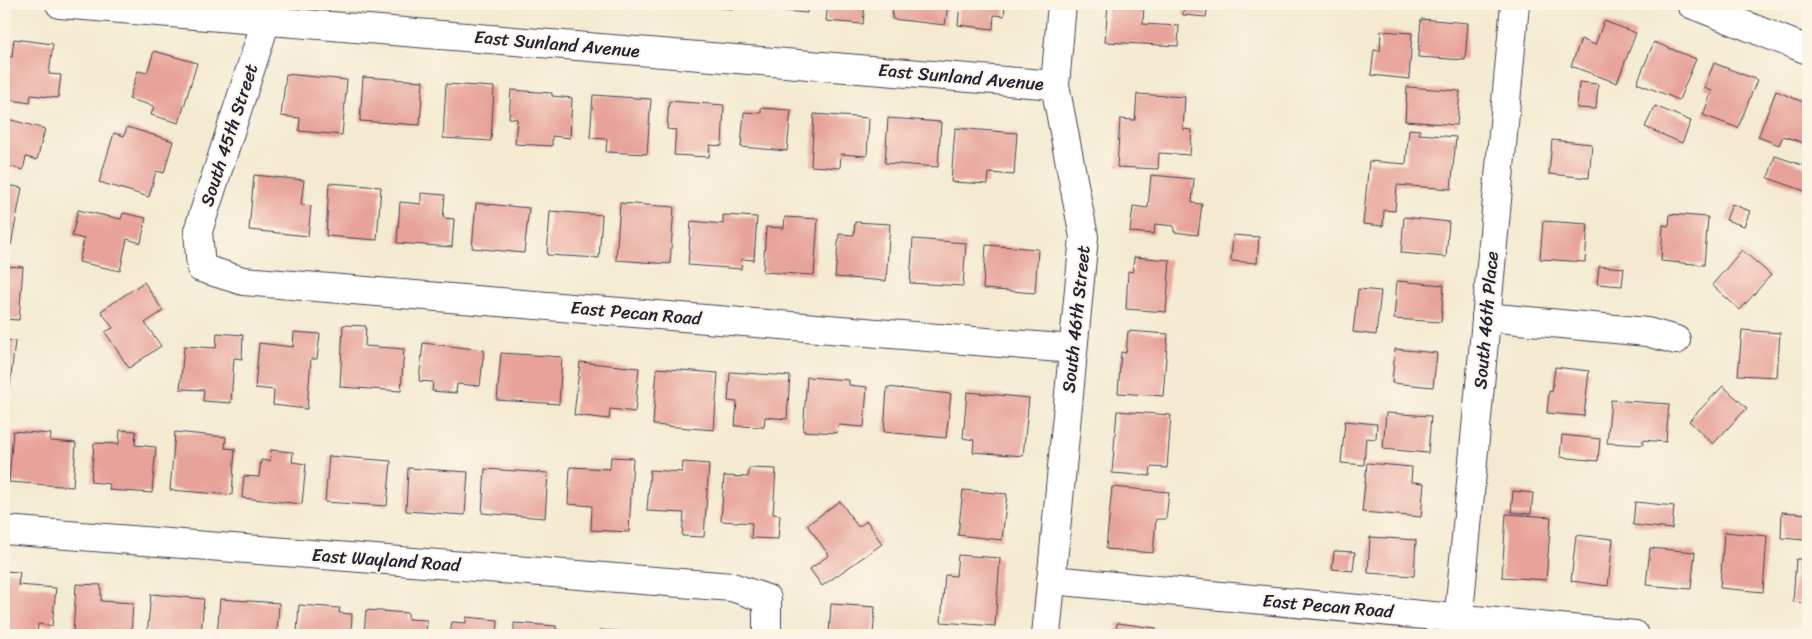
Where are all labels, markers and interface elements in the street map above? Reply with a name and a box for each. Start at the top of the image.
street label: East Sunland Avenue [473,21,641,67]
street label: East Sunland Avenue [877,54,1045,100]
street label: South 45th Street [191,59,267,211]
street label: South 46th Street [1052,244,1100,394]
street label: South 46th Place [1464,250,1508,390]
street label: East Pecan Road [569,291,704,335]
street label: East Wayland Road [311,539,463,581]
street label: East Pecan Road [1261,584,1396,628]

